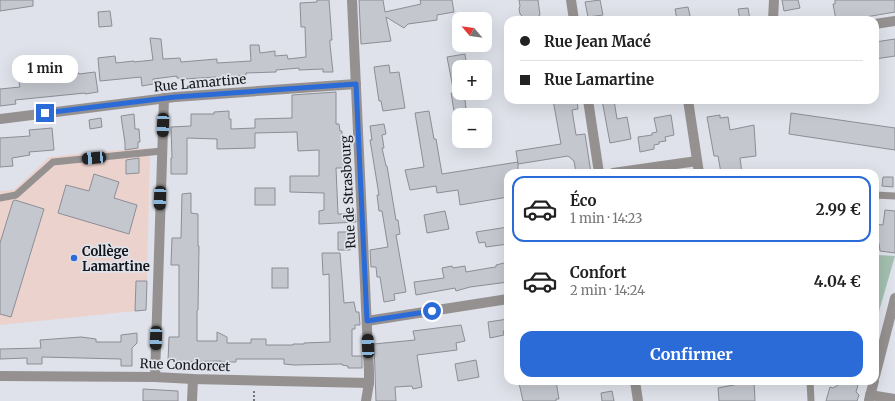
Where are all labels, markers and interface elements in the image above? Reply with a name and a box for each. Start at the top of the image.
north arrow [452,12,492,52]
map controls [452,12,492,148]
text: Rue Jean Macé [544,32,651,51]
callout: 1 min [12,55,78,83]
text: 1 min [27,60,63,77]
button: + [452,60,492,100]
street label: Rue Lamartine [153,70,247,96]
text: Rue Lamartine [544,70,654,89]
route end [36,104,54,122]
button: − [452,108,492,148]
car [157,113,169,137]
street label: Rue de Strasbourg [337,135,359,249]
car [82,151,106,165]
car [154,186,166,210]
icon: car [522,191,558,227]
text: Éco [570,191,596,210]
text: 2.99 € [816,200,861,219]
text: 1 min · 14:23 [570,210,643,227]
place label: Collège Lamartine [82,243,150,275]
marker: Collège Lamartine [69,253,79,263]
icon: car [522,263,558,299]
text: Confort [570,263,627,282]
text: 4.04 € [814,272,861,291]
text: 2 min · 14:24 [570,282,645,299]
route start [423,302,441,320]
car [150,326,162,350]
button: Confirmer [520,331,863,377]
car [362,334,374,358]
street label: Rue Condorcet [139,355,231,375]

